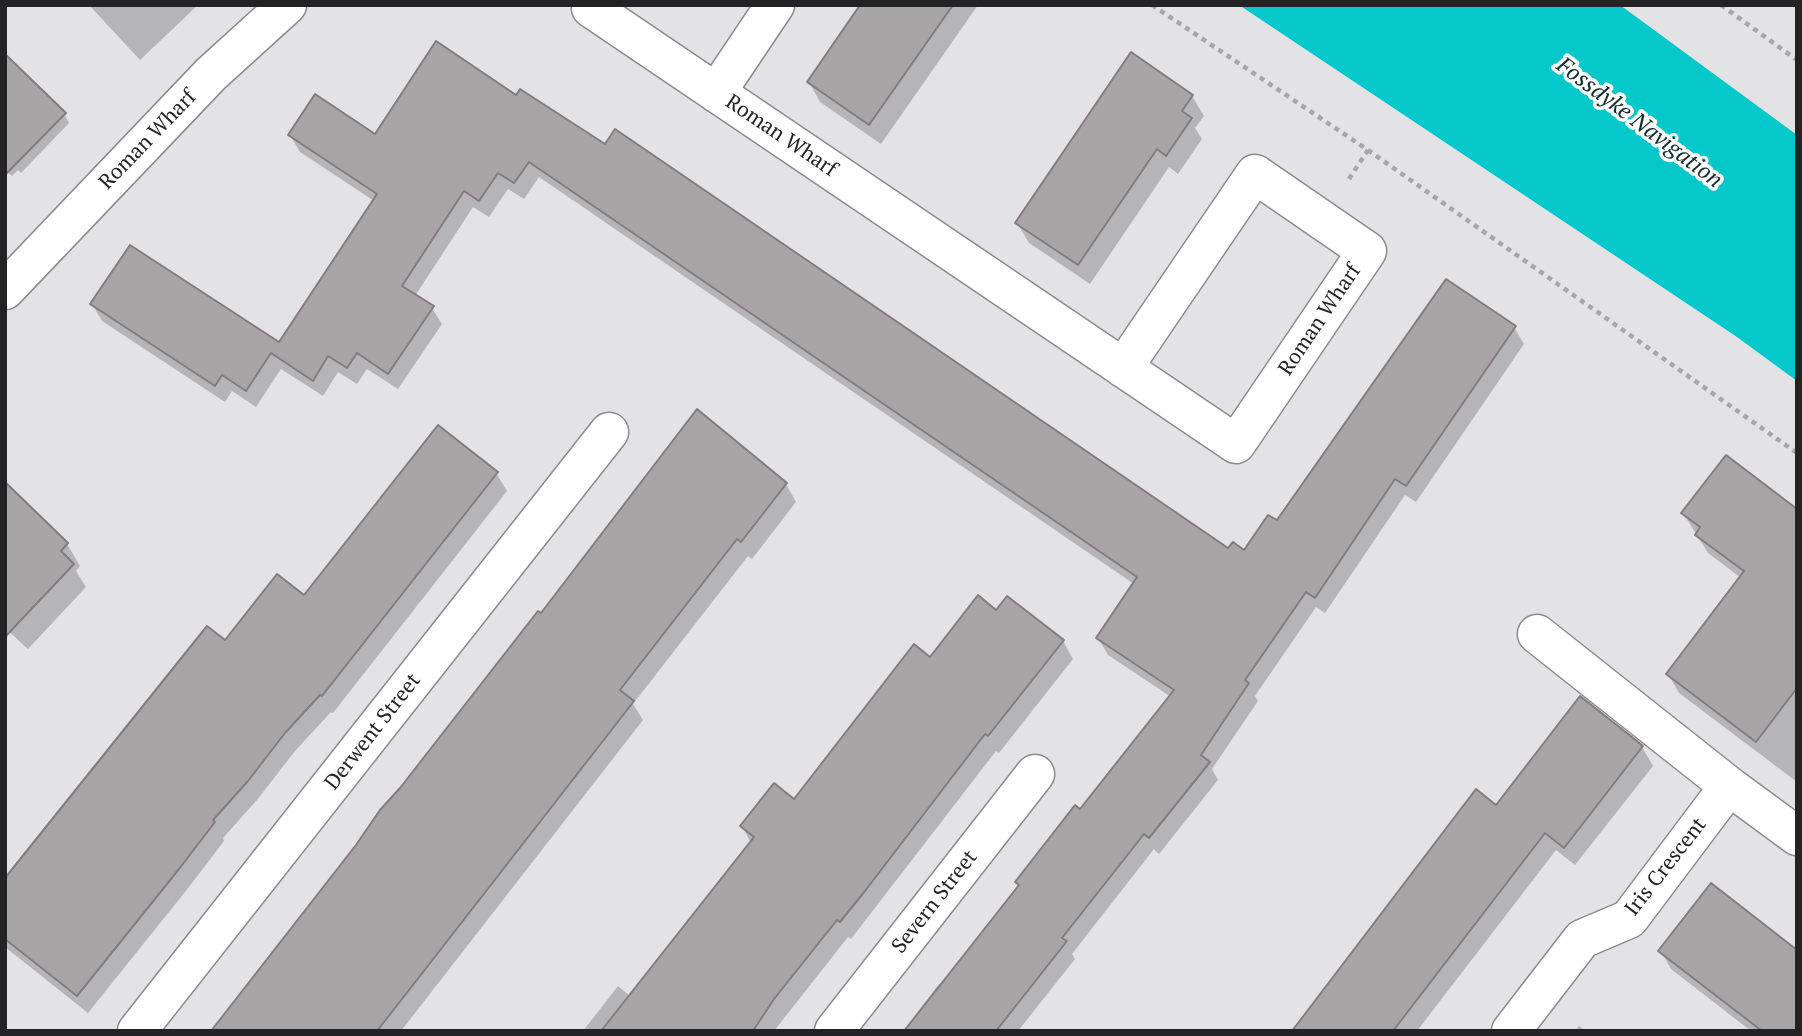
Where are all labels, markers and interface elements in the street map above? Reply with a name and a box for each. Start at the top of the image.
water label: Fossdyke Navigation [1551,52,1727,194]
street label: Roman Wharf [94,85,202,195]
street label: Roman Wharf [721,90,841,182]
street label: Roman Wharf [1274,260,1366,380]
street label: Derwent Street [320,669,426,795]
street label: Iris Crescent [1620,813,1712,921]
street label: Severn Street [887,845,983,959]

